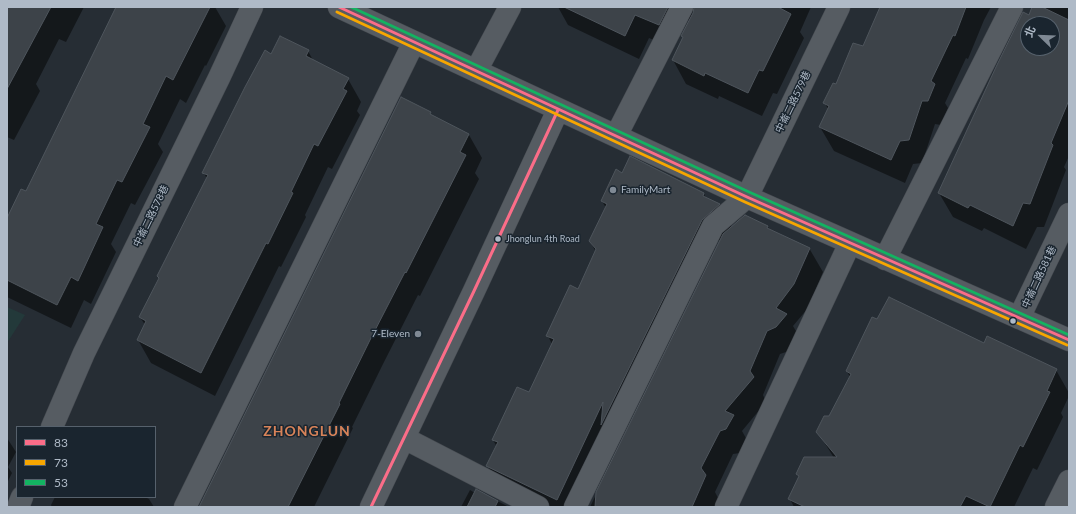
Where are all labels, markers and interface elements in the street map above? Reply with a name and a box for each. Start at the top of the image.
north arrow [1020,16,1060,56]
text: 北 [1021,24,1038,39]
street label: 中崙二路579巷 [773,69,813,135]
street label: 中崙二路578巷 [131,183,171,249]
place label: FamilyMart [621,184,670,196]
marker: FamilyMart [608,185,618,195]
marker: Jhonglun 4th Road [493,234,503,244]
place label: Jhonglun 4th Road [506,234,580,244]
street label: 中崙二路581巷 [1019,244,1059,310]
unlabelled marker [1008,316,1018,326]
place label: 7-Eleven [371,328,410,340]
marker: 7-Eleven [413,329,423,339]
district label: ZHONGLUN [263,423,351,439]
legend [16,426,156,498]
text: 83 [54,435,68,450]
text: 73 [54,455,68,470]
text: 53 [54,475,68,490]

